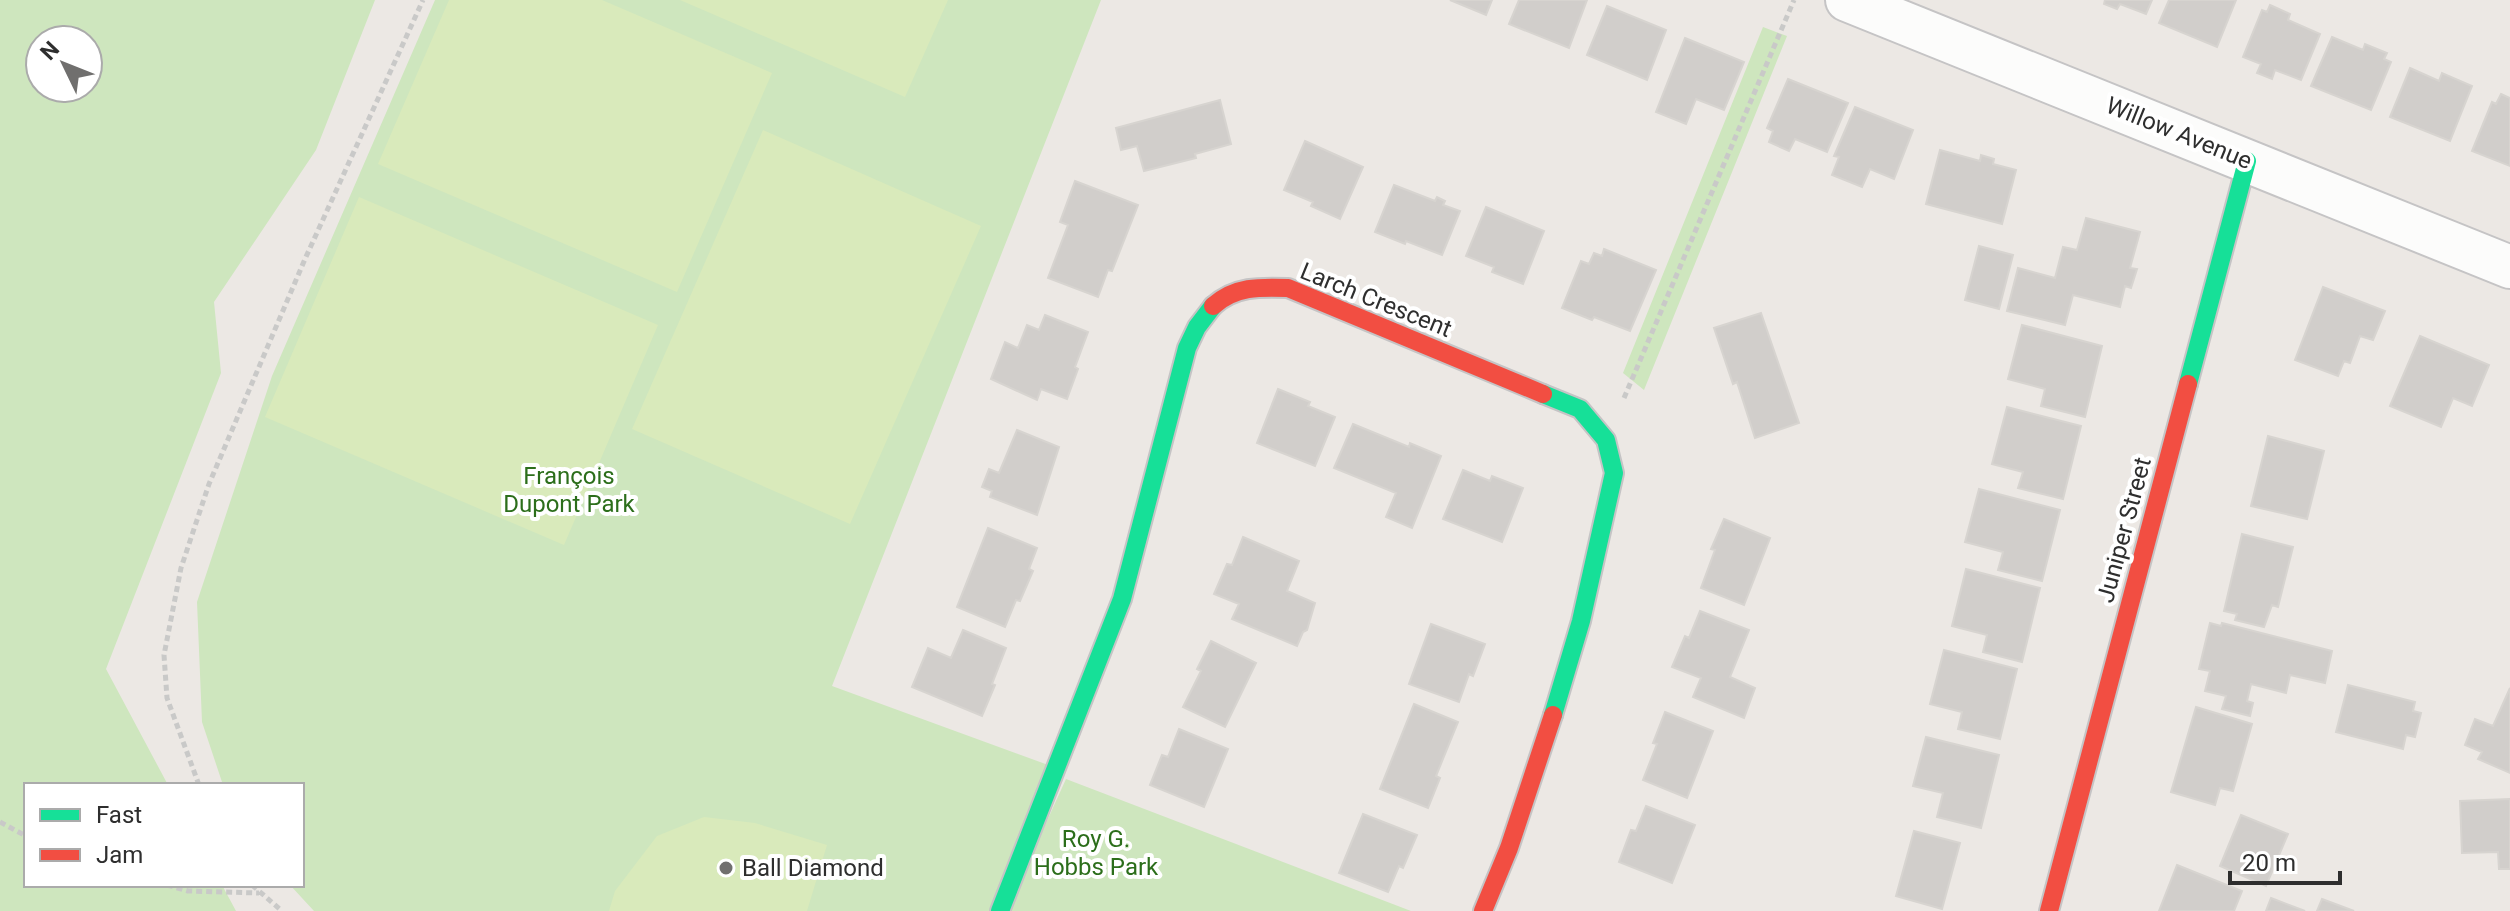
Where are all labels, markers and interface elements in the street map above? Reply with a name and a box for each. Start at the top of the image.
north arrow [24,24,104,104]
text: N [35,36,64,65]
street label: Willow Avenue [2102,91,2256,175]
street label: Larch Crescent [1296,257,1456,343]
street label: Juniper Street [2091,454,2157,606]
park label: François Dupont Park [503,462,636,518]
legend [24,783,304,887]
text: Fast [96,801,142,829]
park label: Roy G. Hobbs Park [1034,825,1159,881]
scale bar [2230,835,2340,885]
text: Jam [96,841,143,869]
text: 20 m [2242,849,2296,877]
place label: Ball Diamond [742,854,884,882]
marker: Ball Diamond [717,859,735,877]

